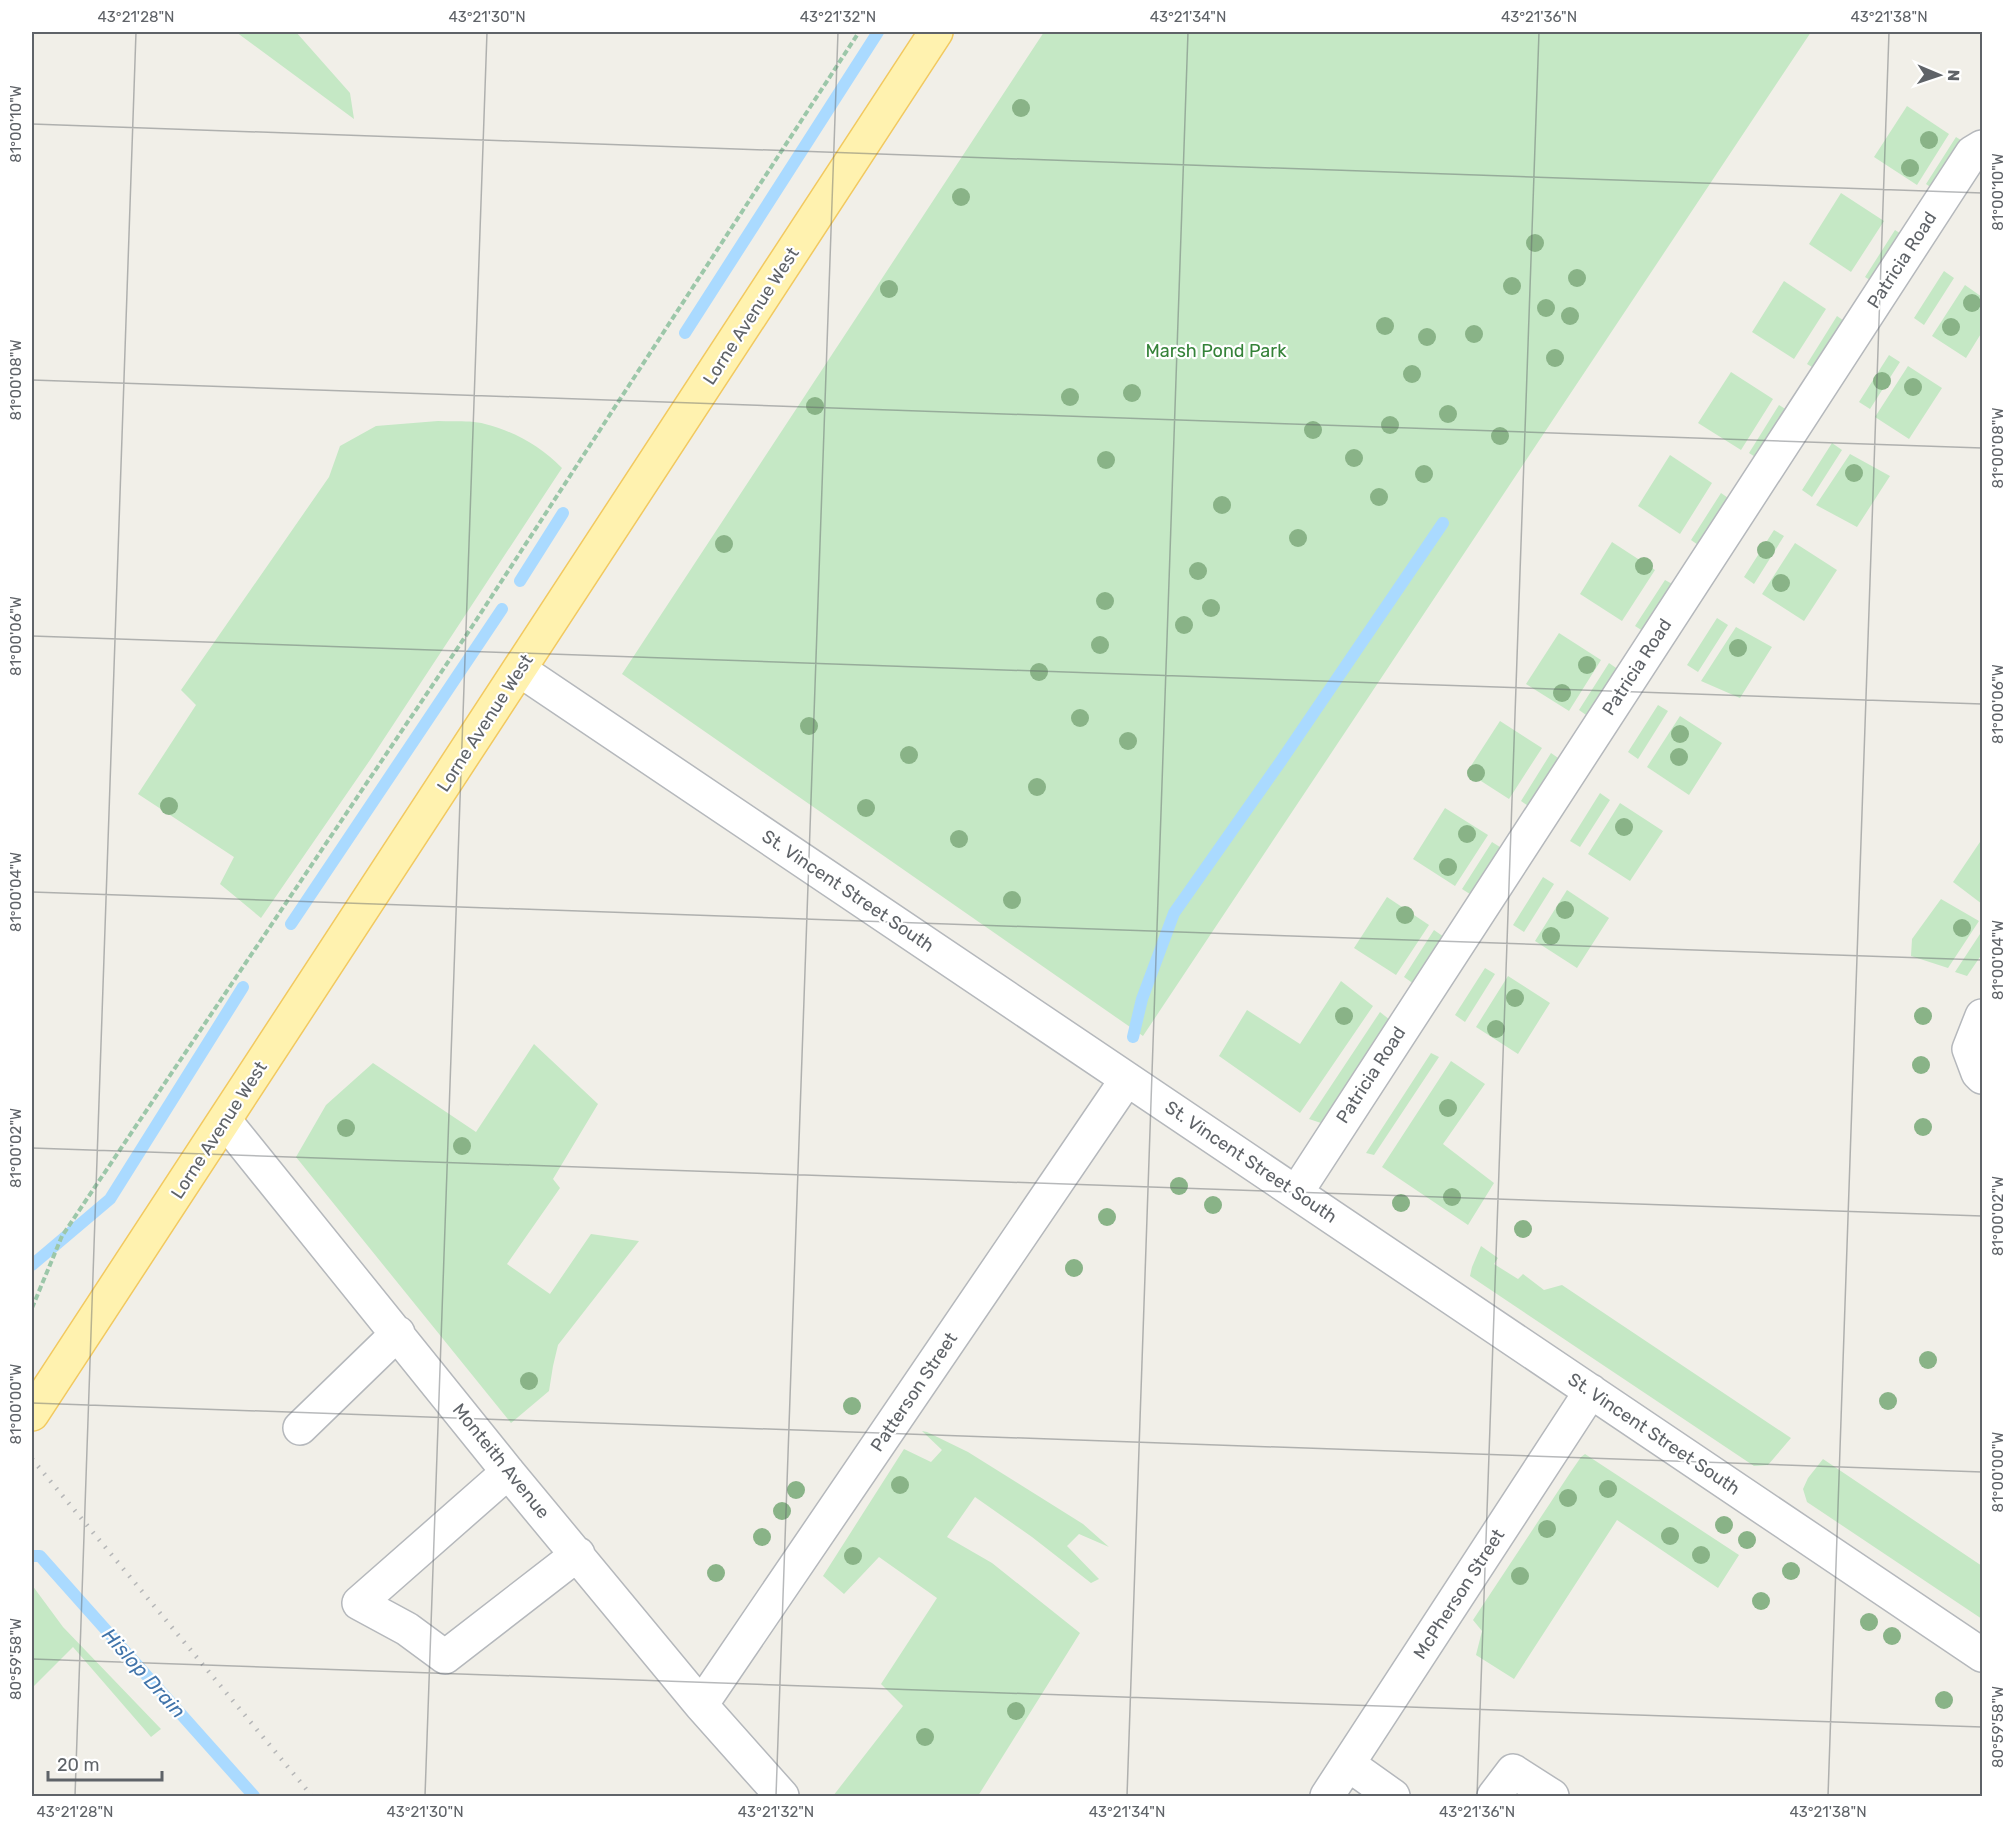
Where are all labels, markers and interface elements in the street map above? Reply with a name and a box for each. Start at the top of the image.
text: 43°21'28"N [97,8,175,26]
text: 43°21'30"N [448,8,526,26]
text: 43°21'32"N [800,8,876,26]
text: 43°21'34"N [1150,8,1226,26]
text: 43°21'36"N [1501,8,1577,26]
text: 43°21'38"N [1850,8,1928,26]
north arrow [1909,45,1969,105]
text: N [1944,69,1963,82]
text: 81°00'10"W [7,85,25,163]
text: 81°00'10"W [1989,153,2007,231]
street label: Patricia Road [1863,208,1941,312]
street label: Lorne Avenue West [698,243,804,389]
text: 81°00'08"W [7,340,25,420]
park label: Marsh Pond Park [1146,340,1287,362]
text: 81°00'08"W [1989,408,2007,488]
text: 81°00'06"W [7,596,25,676]
street label: Patricia Road [1598,615,1676,719]
street label: Lorne Avenue West [432,650,538,796]
text: 81°00'06"W [1989,664,2007,744]
street label: St. Vincent Street South [758,825,938,957]
text: 81°00'04"W [7,852,25,932]
text: 81°00'04"W [1989,920,2007,1000]
street label: Patricia Road [1332,1023,1410,1127]
street label: Lorne Avenue West [166,1057,272,1203]
street label: St. Vincent Street South [1161,1096,1341,1228]
text: 81°00'02"W [7,1108,25,1188]
text: 81°00'02"W [1989,1176,2007,1256]
street label: Patterson Street [866,1328,962,1456]
text: 81°00'00"W [7,1364,25,1444]
street label: St. Vincent Street South [1564,1368,1744,1500]
street label: Monteith Avenue [448,1399,554,1523]
text: 81°00'00"W [1989,1432,2007,1512]
street label: McPherson Street [1409,1525,1509,1663]
text: 80°59'58"W [7,1618,25,1700]
water label: Hislop Drain [97,1623,191,1723]
text: 80°59'58"W [1989,1686,2007,1768]
scale bar [48,1744,162,1782]
text: 20 m [57,1754,99,1776]
text: 43°21'28"N [36,1803,114,1821]
text: 43°21'30"N [386,1803,464,1821]
text: 43°21'32"N [738,1803,814,1821]
text: 43°21'34"N [1089,1803,1165,1821]
text: 43°21'36"N [1439,1803,1515,1821]
text: 43°21'38"N [1789,1803,1867,1821]

